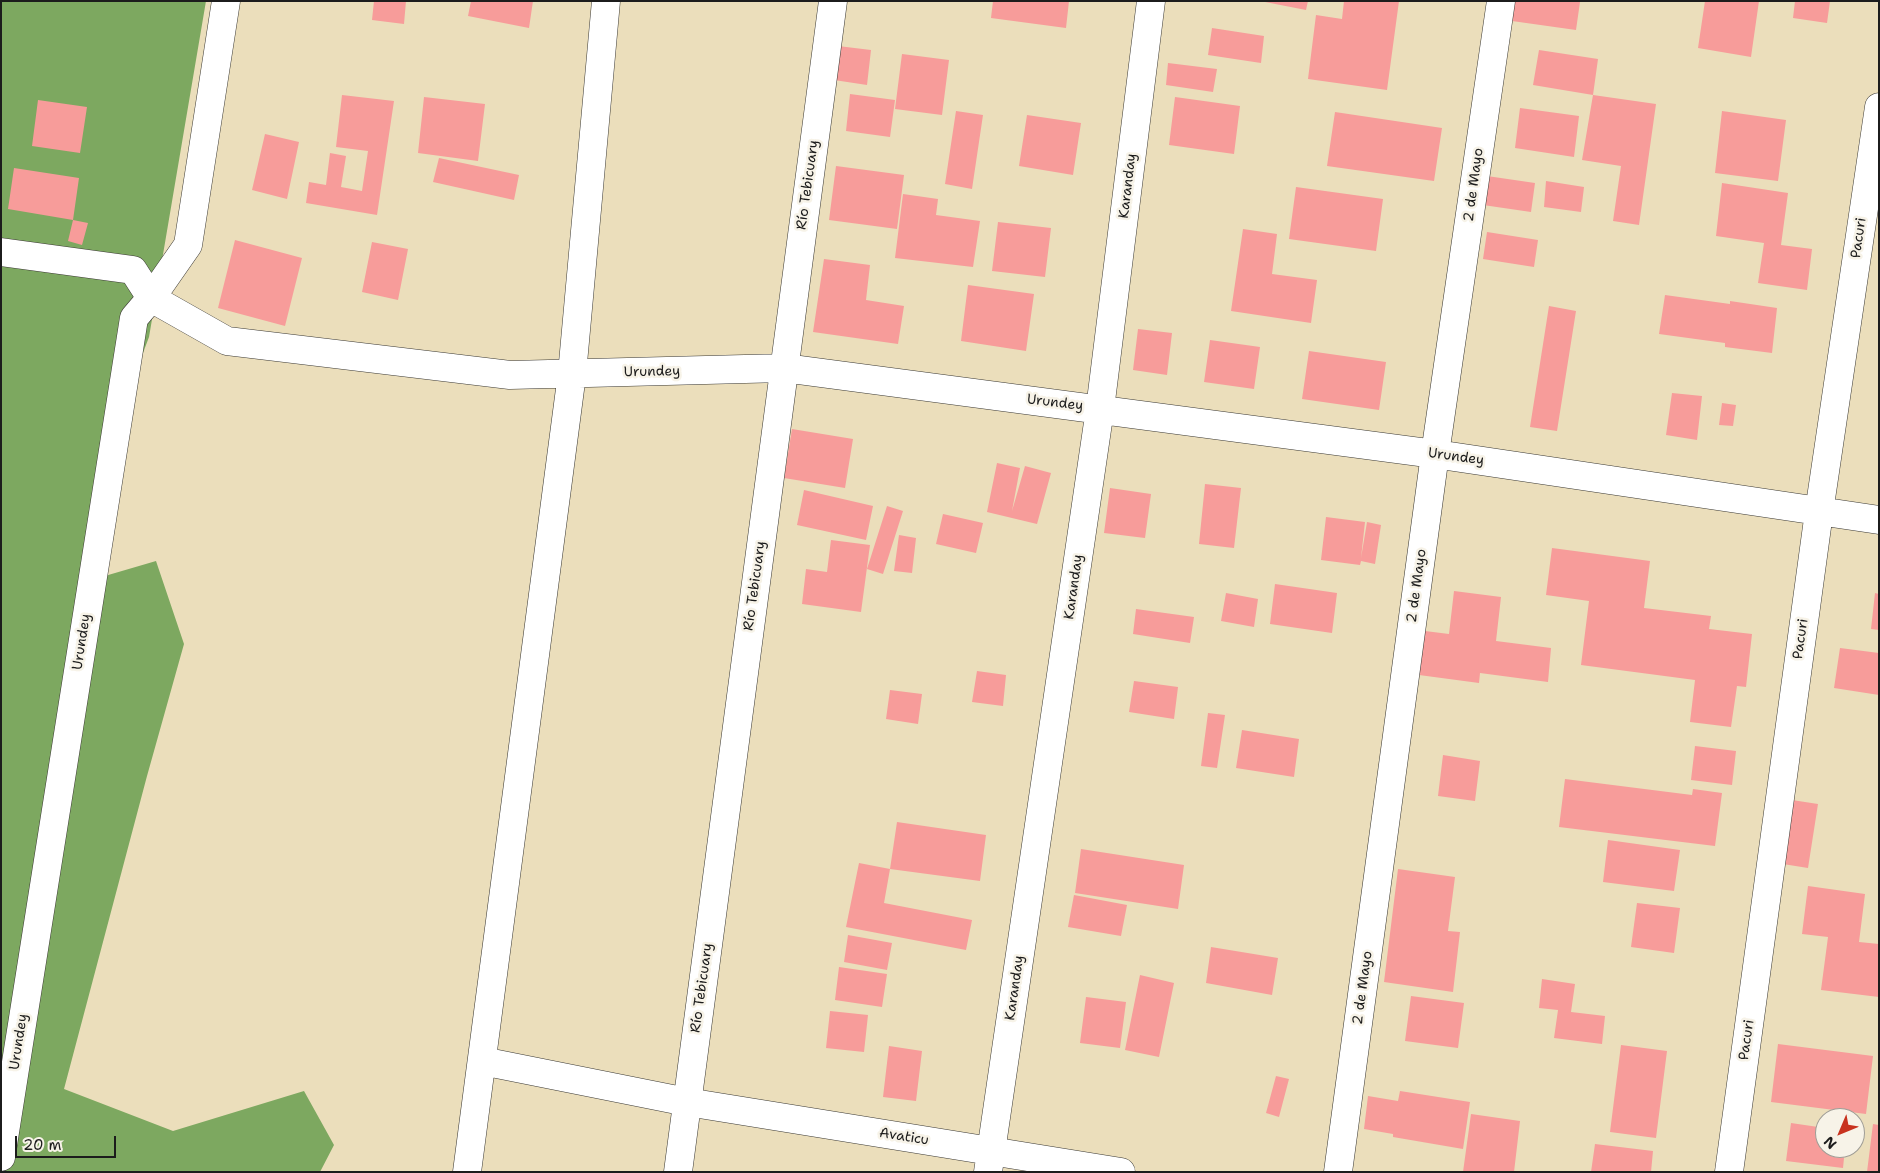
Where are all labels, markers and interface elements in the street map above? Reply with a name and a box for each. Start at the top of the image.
street label: Río Tebicuary [793,139,823,231]
street label: 2 de Mayo [1461,147,1487,223]
street label: Karanday [1116,152,1140,220]
street label: Pacuri [1848,217,1870,259]
street label: Urundey [624,363,680,381]
street label: Urundey [1026,391,1084,415]
street label: Urundey [1427,445,1485,469]
street label: Río Tebicuary [740,540,770,632]
street label: 2 de Mayo [1404,548,1430,624]
street label: Karanday [1061,553,1087,621]
street label: Urundey [69,613,95,671]
street label: Pacuri [1790,618,1812,660]
street label: Río Tebicuary [687,942,717,1034]
street label: 2 de Mayo [1350,950,1376,1026]
street label: Karanday [1002,954,1028,1022]
street label: Urundey [6,1013,32,1071]
street label: Pacuri [1736,1019,1758,1061]
north arrow [1815,1108,1865,1158]
street label: Avaticu [878,1125,930,1149]
scale bar [18,1126,119,1158]
text: N [1820,1133,1840,1153]
text: 20 m [23,1135,62,1155]

